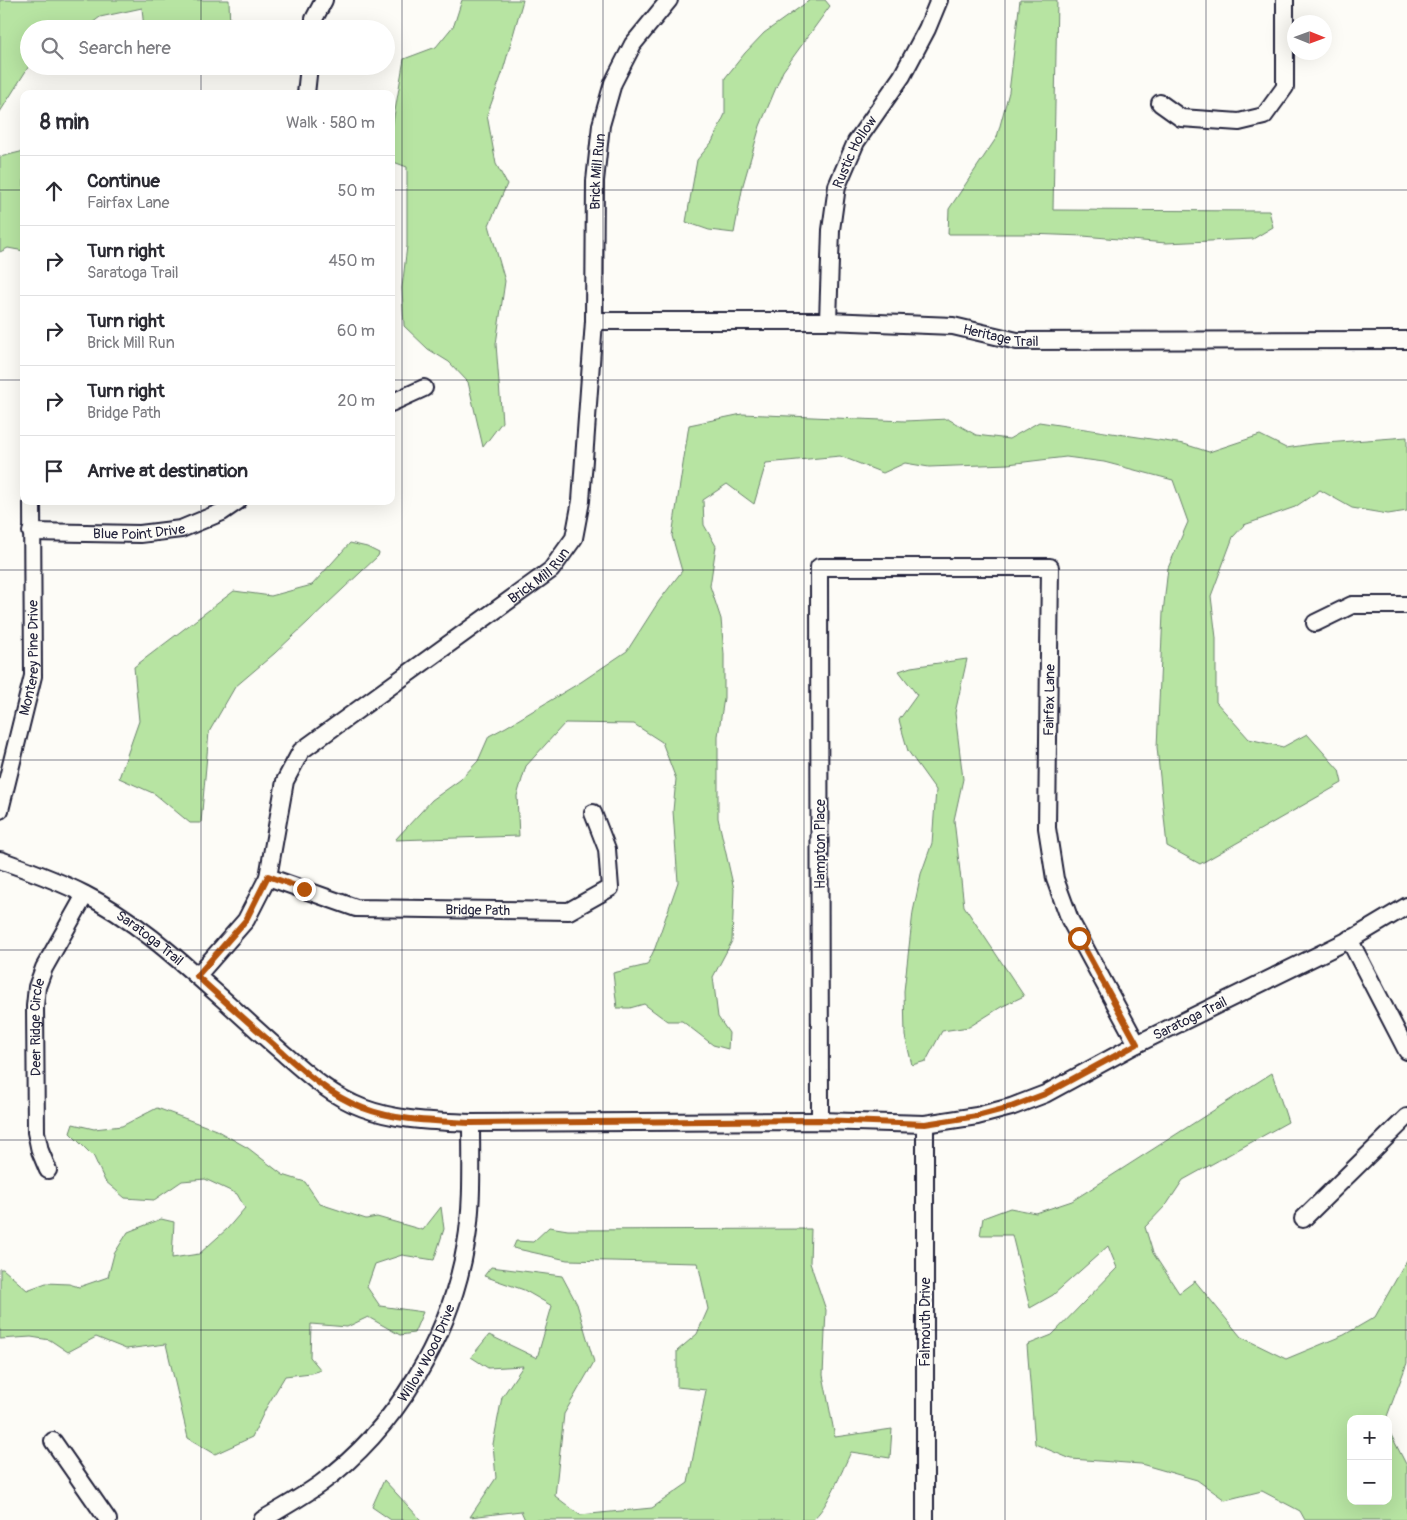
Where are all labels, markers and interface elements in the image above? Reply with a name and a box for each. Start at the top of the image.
north arrow [1287,15,1332,60]
search box [20,20,395,75]
icon: search [38,34,66,62]
text: Search here [78,36,171,60]
text: 8 min [40,109,89,136]
street label: Rustic Hollow [829,112,881,191]
text: Walk · 580 m [286,113,375,133]
street label: Brick Mill Run [587,132,609,210]
text: Continue [87,169,160,193]
icon: ahead [40,177,68,205]
text: 50 m [338,181,375,201]
text: Fairfax Lane [87,193,169,213]
text: Turn right [87,239,165,263]
icon: right [40,247,68,275]
text: 450 m [328,251,375,271]
text: Saratoga Trail [87,263,179,283]
text: Turn right [87,309,165,333]
icon: right [40,317,68,345]
text: 60 m [337,321,375,341]
street label: Heritage Trail [961,321,1038,350]
text: Brick Mill Run [87,333,175,353]
text: Turn right [87,379,165,403]
icon: right [40,387,68,415]
text: 20 m [337,391,375,411]
text: Bridge Path [87,403,161,423]
icon: arrive [40,457,68,485]
text: Arrive at destination [87,459,248,483]
street label: Blue Point Drive [93,520,188,543]
street label: Brick Mill Run [505,545,573,607]
street label: Monterey Pine Drive [16,600,42,717]
street label: Fairfax Lane [1040,664,1059,736]
street label: Hampton Place [812,799,829,889]
route end [293,878,316,901]
street label: Bridge Path [445,901,510,919]
street label: Saratoga Trail [113,907,187,969]
route start [1068,927,1091,950]
street label: Deer Ridge Circle [27,976,49,1076]
street label: Saratoga Trail [1150,993,1230,1044]
street label: Falmouth Drive [917,1277,934,1367]
street label: Willow Wood Drive [394,1302,459,1406]
map controls [1347,1415,1392,1505]
button: + [1347,1415,1392,1460]
button: − [1347,1460,1392,1505]

